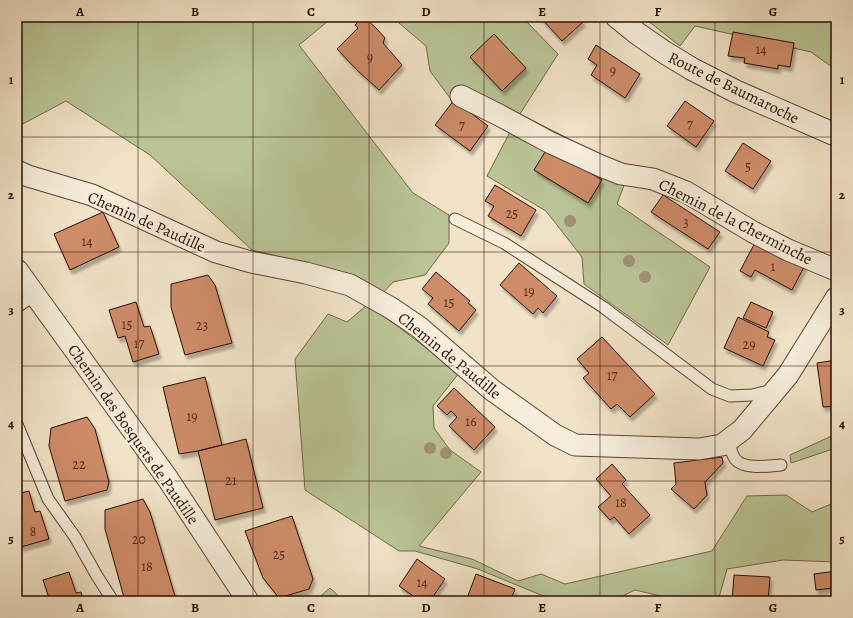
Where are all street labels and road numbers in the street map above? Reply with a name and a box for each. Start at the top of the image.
street label: Route de Baumaroche [664,47,803,129]
street label: Chemin de la Cherminche [655,174,816,270]
street label: Chemin de Paudille [84,186,209,258]
street label: Chemin de Paudille [393,307,506,404]
street label: Chemin des Bosquets de Paudille [62,340,204,529]

